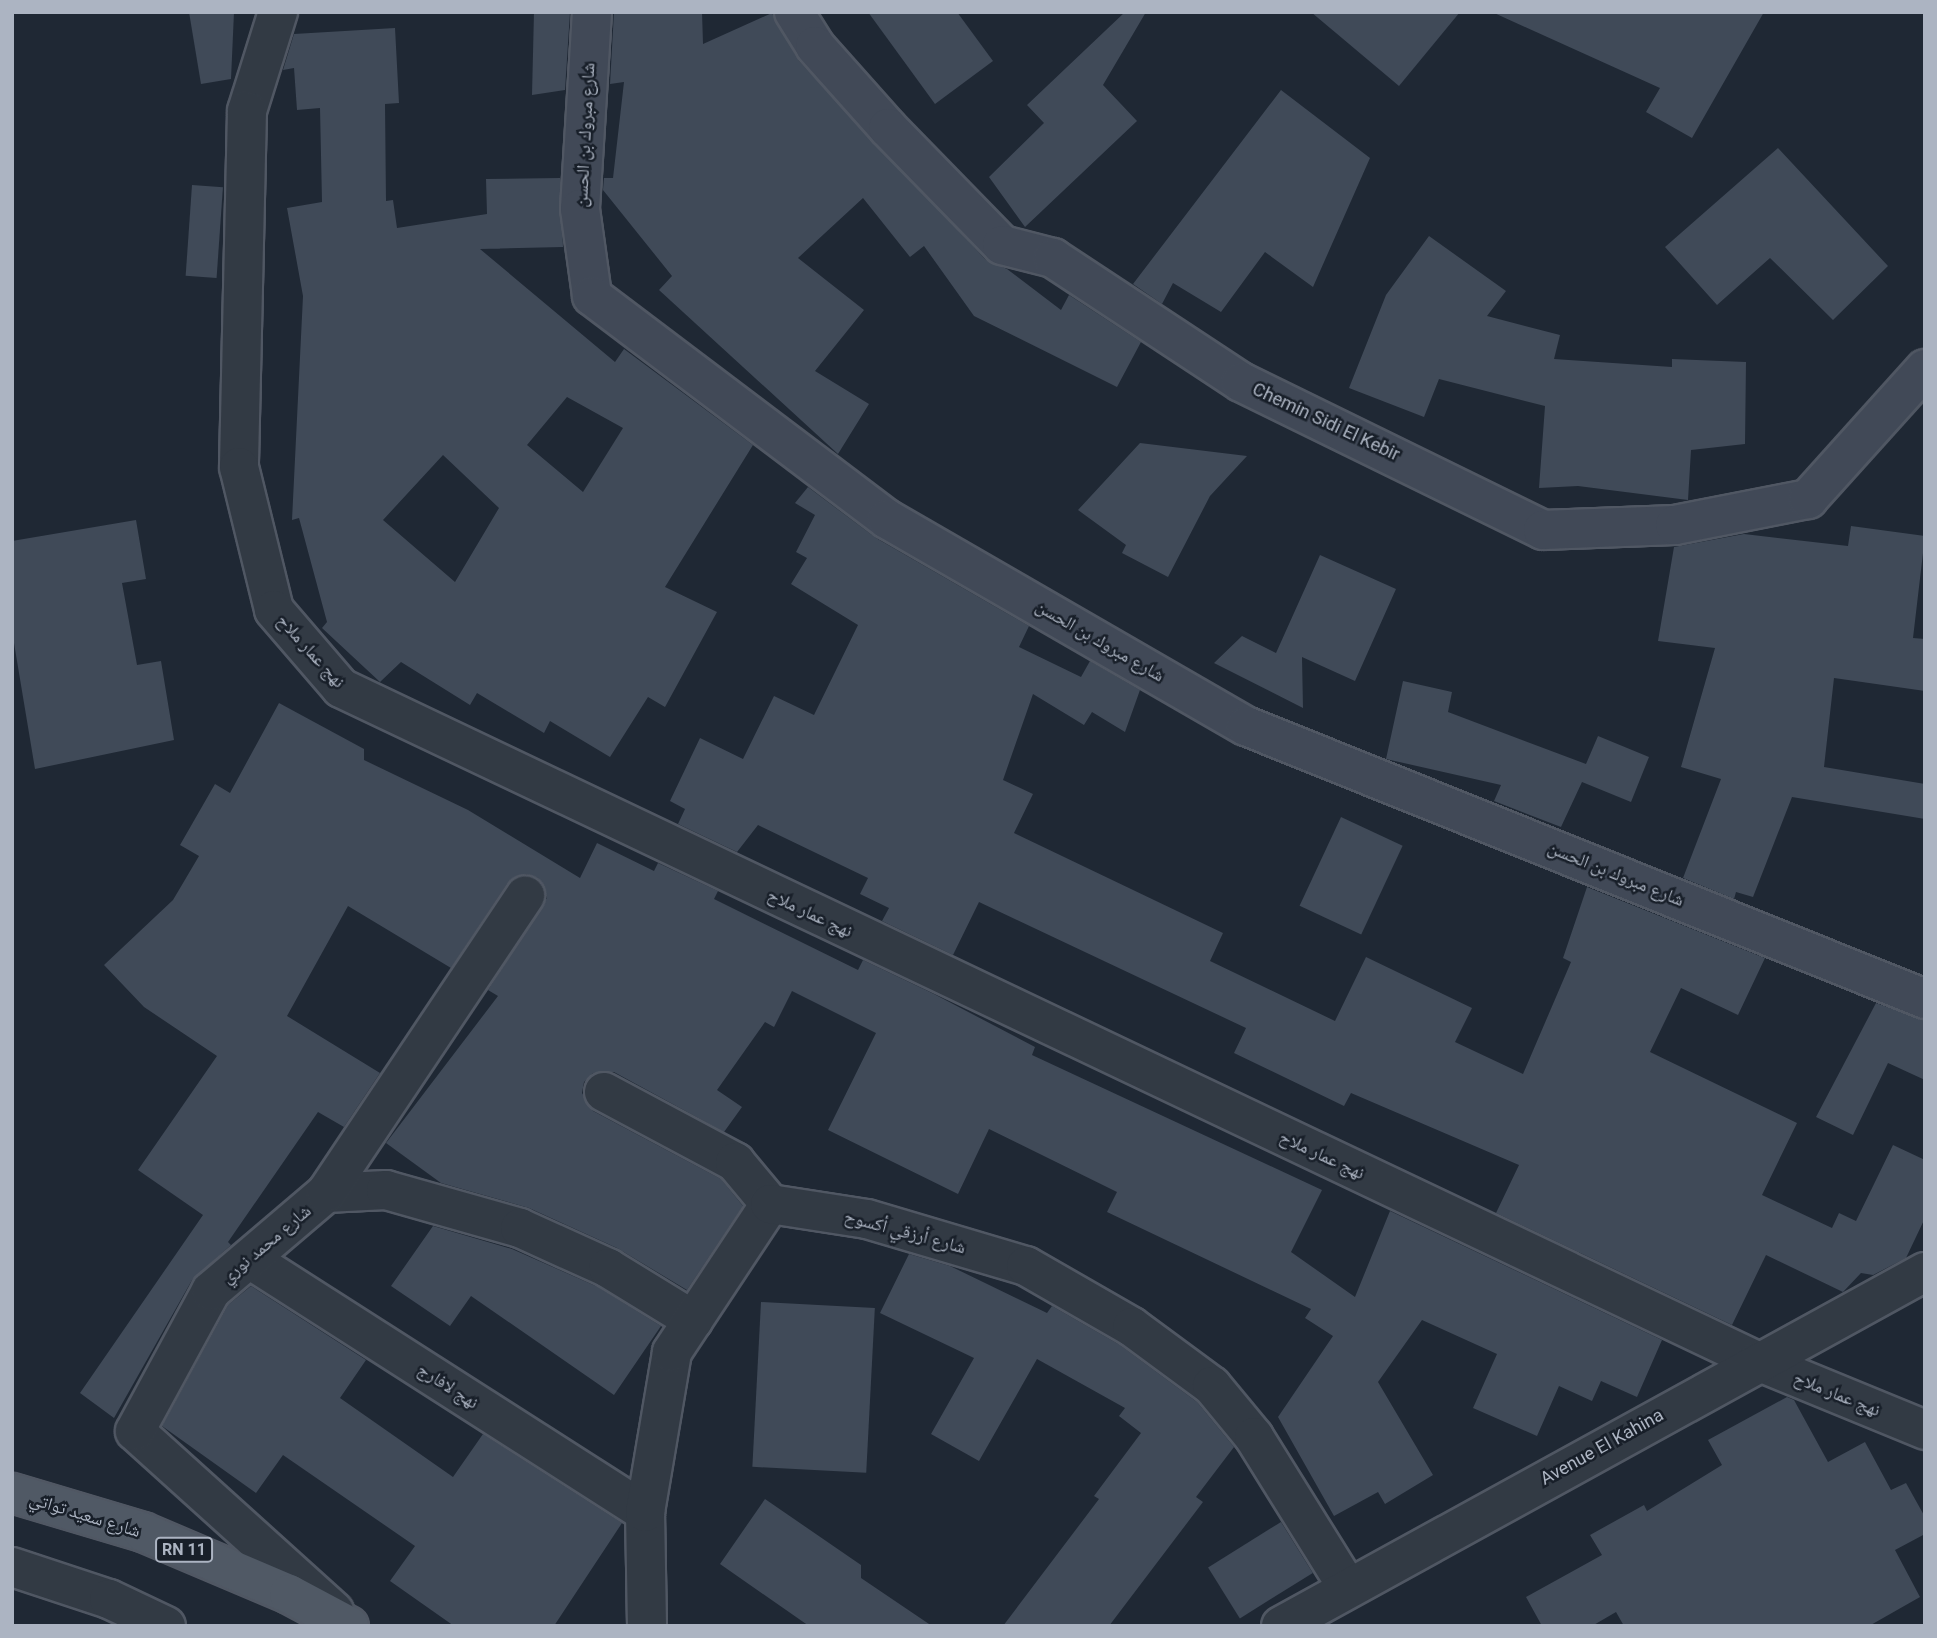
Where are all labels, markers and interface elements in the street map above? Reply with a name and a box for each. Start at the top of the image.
street label: شارع مبروك بن الحسن [570,62,600,208]
street label: Chemin Sidi El Kebir [1249,378,1403,466]
street label: شارع مبروك بن الحسن [1032,595,1168,687]
street label: نهج عمار ملاح [272,610,350,692]
street label: شارع مبروك بن الحسن [1545,837,1687,911]
street label: نهج عمار ملاح [764,884,856,942]
street label: نهج عمار ملاح [1276,1126,1368,1184]
street label: شارع محمد نوري [217,1200,315,1288]
street label: شارع أرزقي أكسوح [842,1205,968,1259]
street label: نهج لافارج [414,1358,482,1414]
street label: نهج عمار ملاح [1791,1367,1883,1421]
street label: Avenue El Kahina [1537,1404,1667,1490]
street label: شارع سعيد تواتي [27,1488,143,1542]
road number: RN 11 [154,1538,214,1562]

